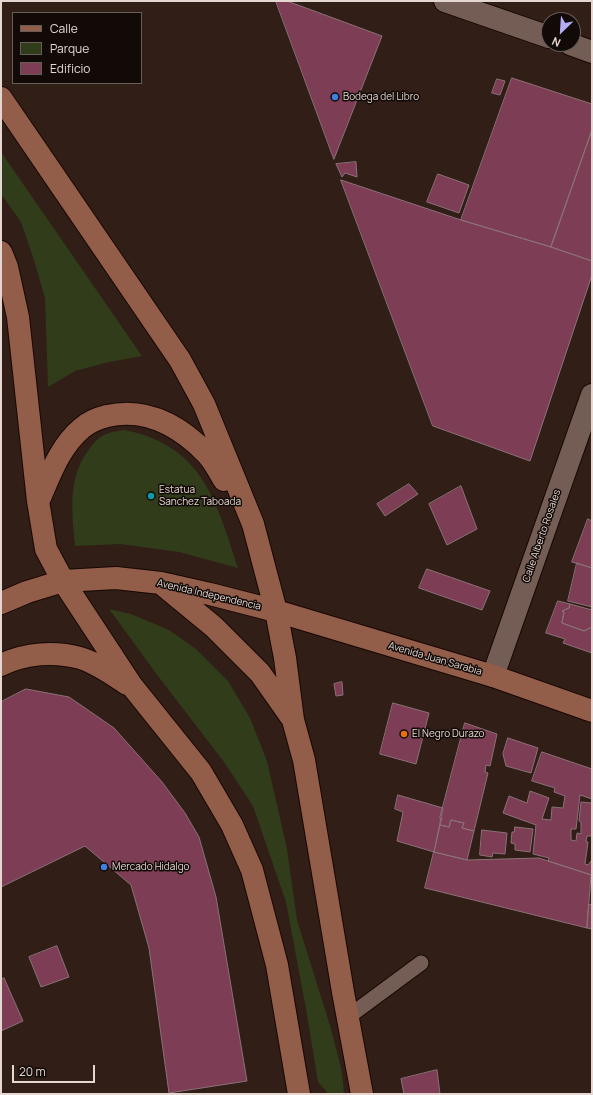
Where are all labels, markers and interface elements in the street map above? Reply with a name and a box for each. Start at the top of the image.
legend [12,12,142,84]
north arrow [541,12,581,52]
text: Calle [50,20,78,37]
text: N [549,34,563,51]
text: Parque [50,40,89,57]
text: Edificio [50,60,90,77]
place label: Bodega del Libro [343,91,419,103]
marker: Bodega del Libro [330,92,340,102]
place label: Estatua Sanchez Taboada [159,484,241,508]
street label: Calle Alberto Rosales [520,488,564,584]
marker: Estatua Sanchez Taboada [146,491,156,501]
street label: Avenida Independencia [156,577,262,613]
street label: Avenida Juan Sarabia [387,640,483,678]
place label: El Negro Durazo [412,728,484,740]
marker: El Negro Durazo [399,729,409,739]
place label: Mercado Hidalgo [112,861,189,873]
marker: Mercado Hidalgo [99,862,109,872]
scale bar [14,1057,97,1083]
text: 20 m [19,1063,46,1080]

